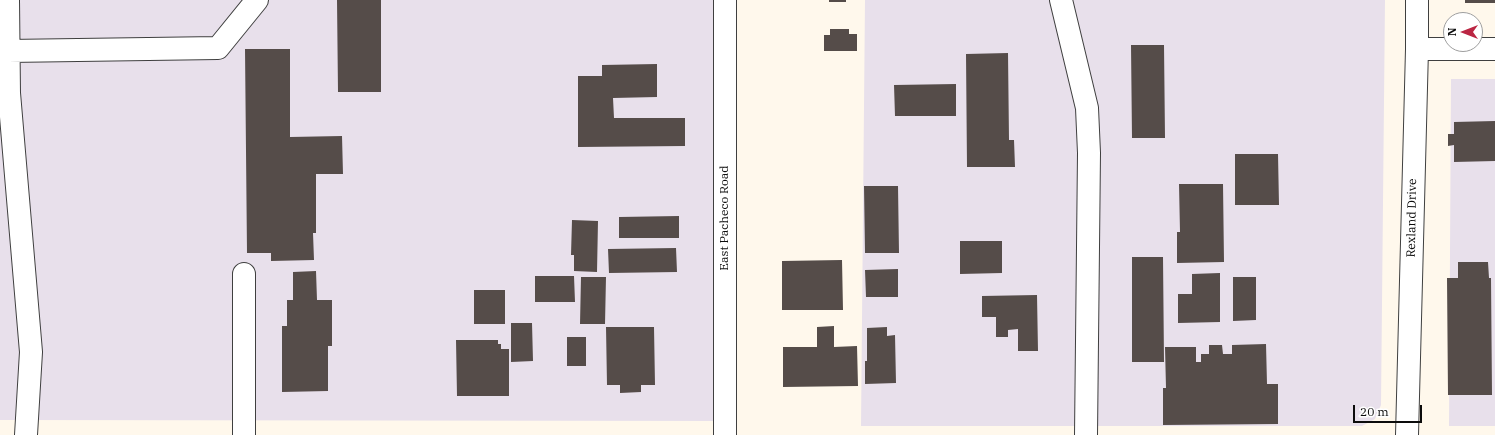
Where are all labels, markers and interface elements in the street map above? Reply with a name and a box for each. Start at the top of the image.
north arrow [1443,12,1483,52]
text: N [1445,28,1459,36]
street label: East Pacheco Road [718,165,732,271]
street label: Rexland Drive [1404,178,1420,258]
scale bar [1355,397,1424,423]
text: 20 m [1360,404,1389,419]

